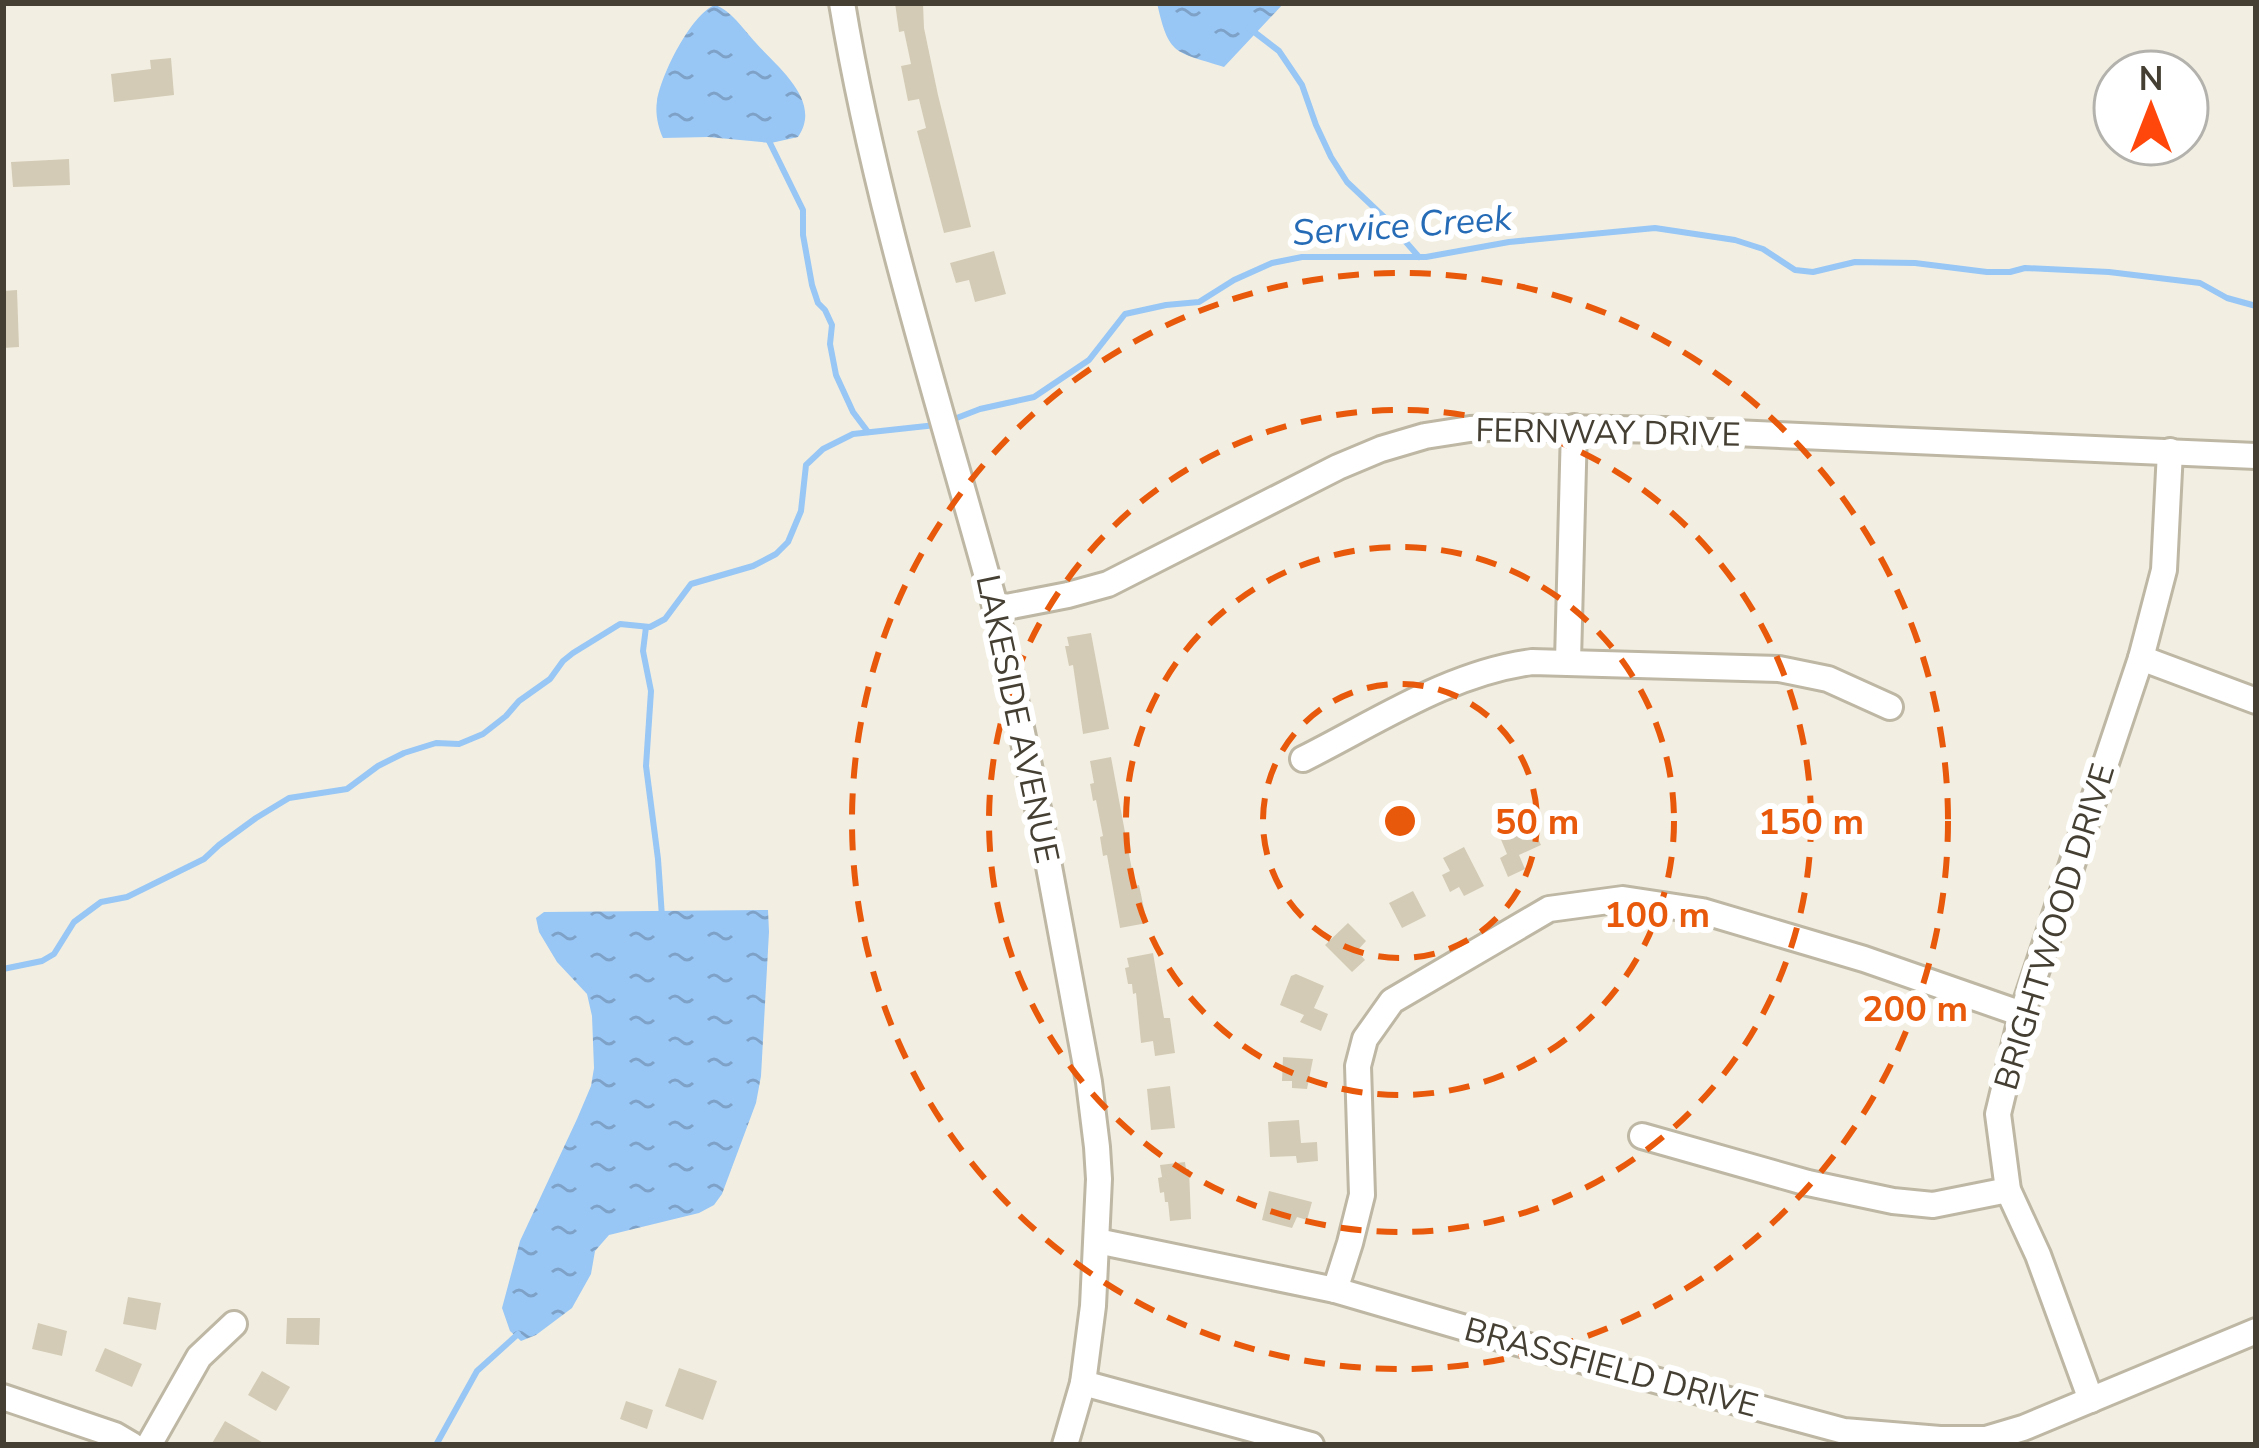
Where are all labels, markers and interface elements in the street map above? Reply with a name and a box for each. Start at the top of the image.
north arrow [2091,48,2211,168]
text: N [2139,57,2163,102]
water label: Service Creek [1291,194,1514,258]
street label: FERNWAY DRIVE [1475,408,1741,458]
street label: LAKESIDE AVENUE [964,571,1070,867]
street label: BRIGHTWOOD DRIVE [1984,759,2126,1095]
text: 50 m [1495,798,1579,847]
text: 150 m [1758,798,1864,847]
centre of rings [1379,800,1421,842]
text: 100 m [1604,891,1710,940]
text: 200 m [1862,985,1968,1034]
street label: BRASSFIELD DRIVE [1459,1307,1763,1429]

